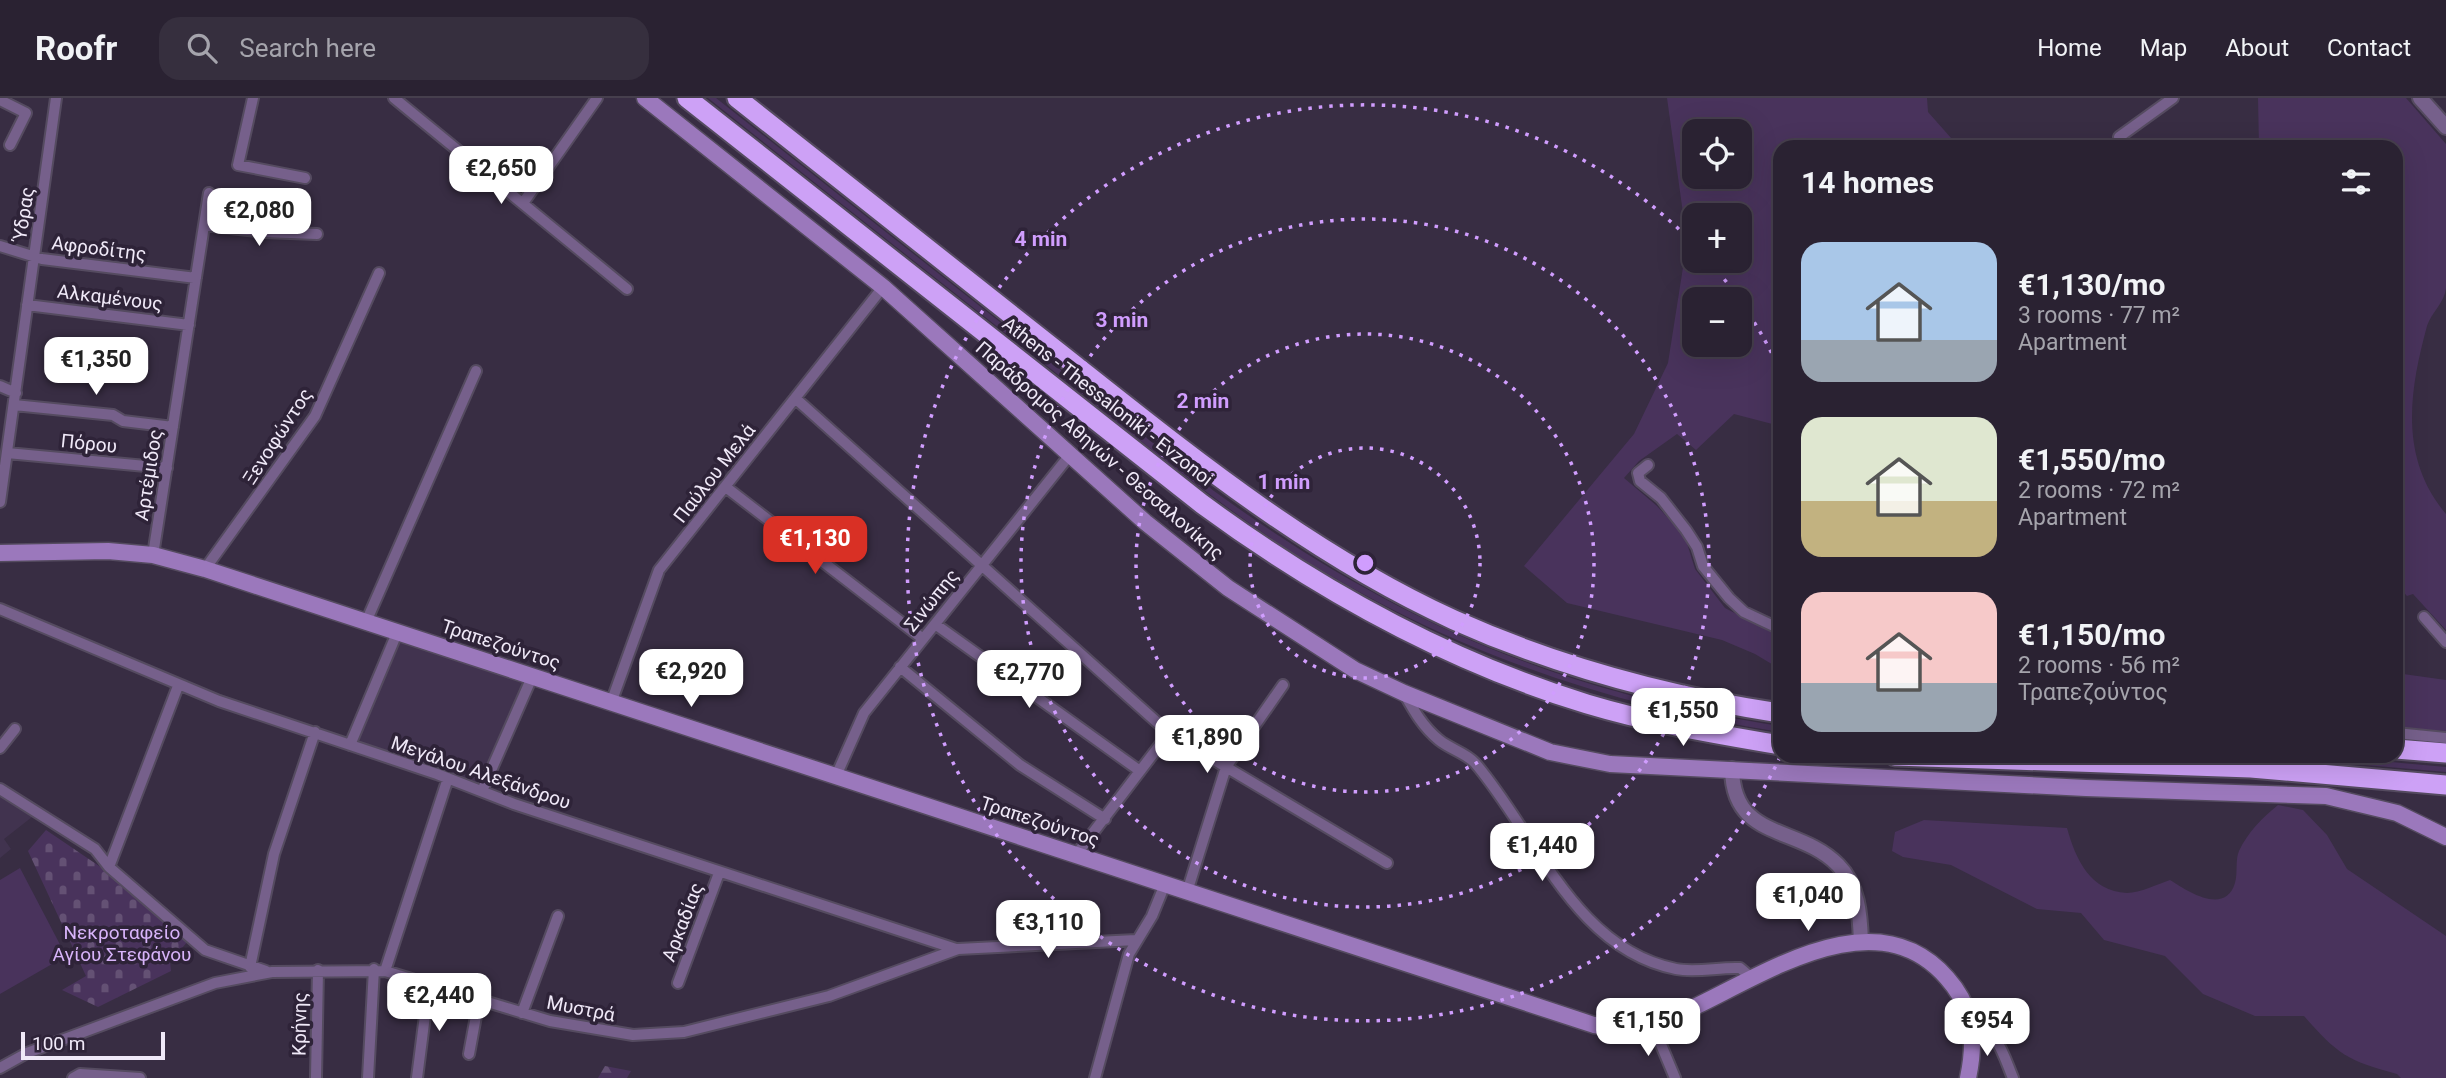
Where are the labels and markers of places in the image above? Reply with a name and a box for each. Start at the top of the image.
pin: €2,650 [444,146,558,206]
pin: €2,080 [202,188,316,248]
pin: €1,350 [39,338,153,397]
pin: €1,130 [758,517,872,576]
centre of rings [1353,551,1377,575]
pin: €2,920 [634,650,748,709]
pin: €2,770 [972,650,1086,710]
pin: €1,550 [1626,688,1740,748]
pin: €1,890 [1150,716,1264,775]
pin: €1,440 [1485,824,1599,883]
pin: €1,040 [1751,874,1865,933]
pin: €3,110 [991,900,1105,960]
pin: €2,440 [382,974,496,1033]
pin: €1,150 [1591,998,1705,1058]
pin: €954 [1946,998,2028,1058]

